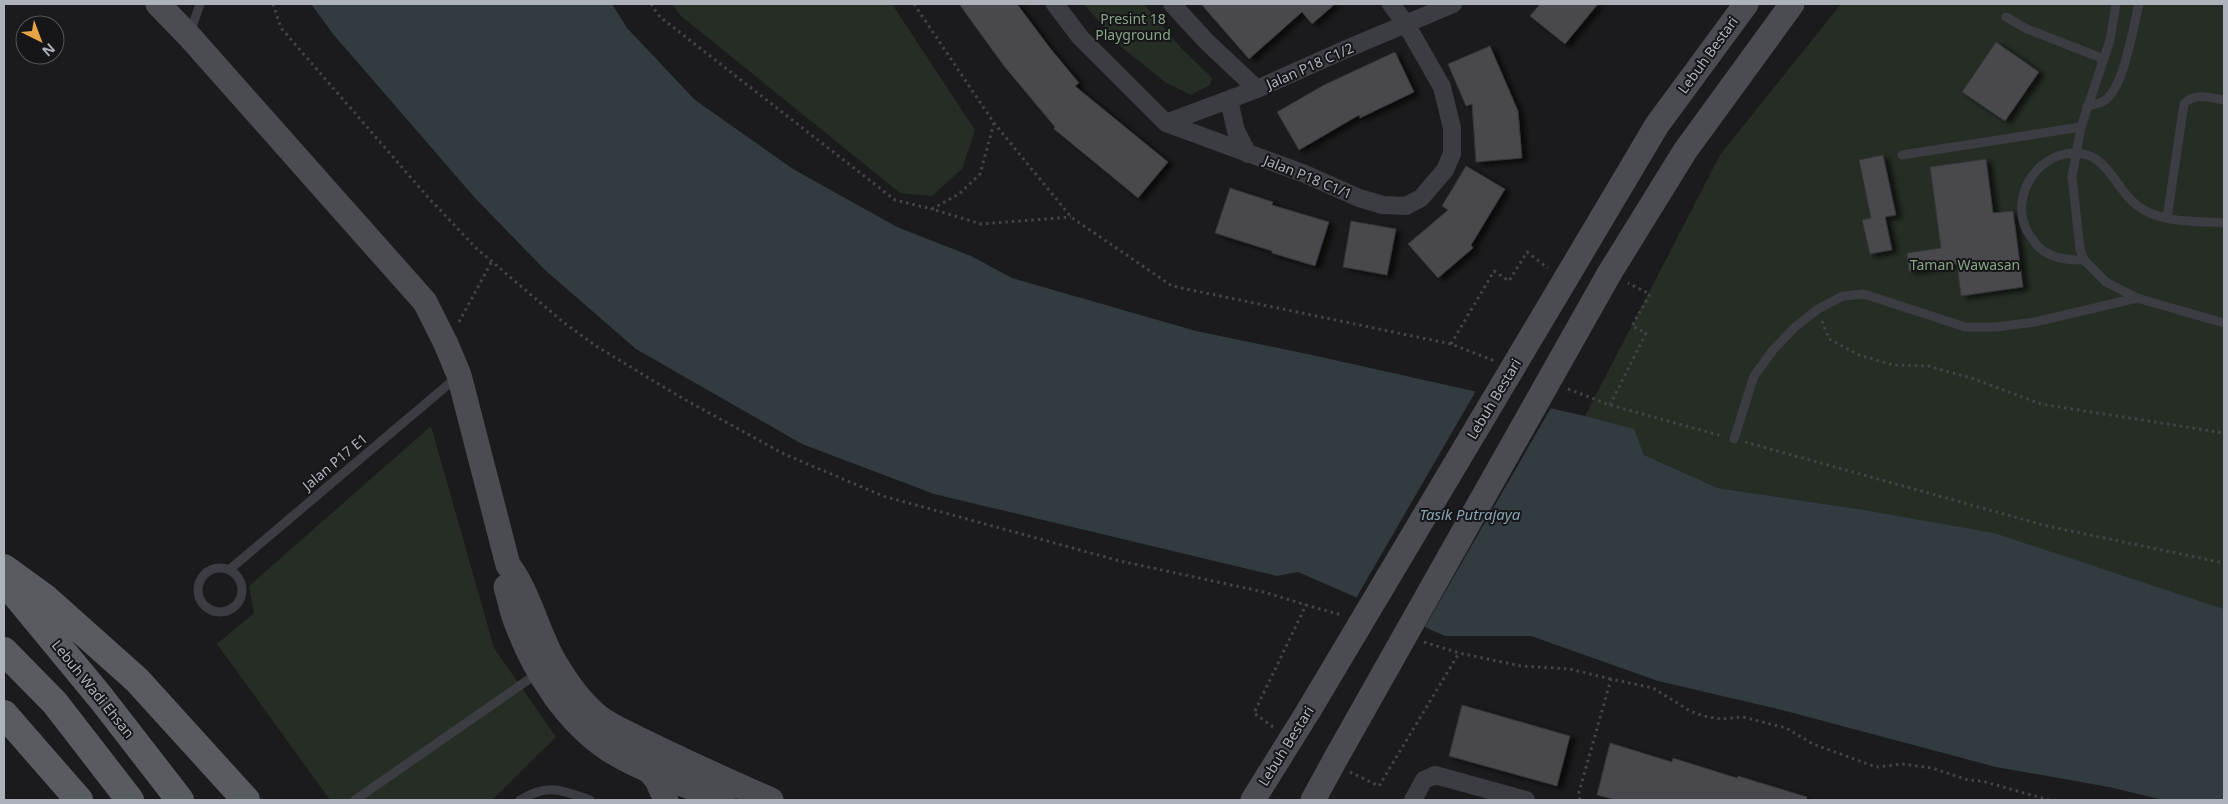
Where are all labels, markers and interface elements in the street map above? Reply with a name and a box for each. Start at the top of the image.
park label: Presint 18 Playground [1095,9,1171,44]
street label: Lebuh Bestari [1673,12,1742,97]
north arrow [15,15,65,65]
street label: Jalan P18 C1/2 [1261,38,1356,94]
text: N [38,39,60,61]
street label: Jalan P18 C1/1 [1259,149,1355,203]
park label: Taman Wawasan [1910,255,2020,274]
street label: Lebuh Bestari [1462,355,1525,443]
street label: Jalan P17 E1 [297,429,371,496]
water label: Tasik Putrajaya [1420,504,1521,524]
street label: Lebuh Wadi Ehsan [48,636,139,742]
street label: Lebuh Bestari [1253,702,1318,789]

